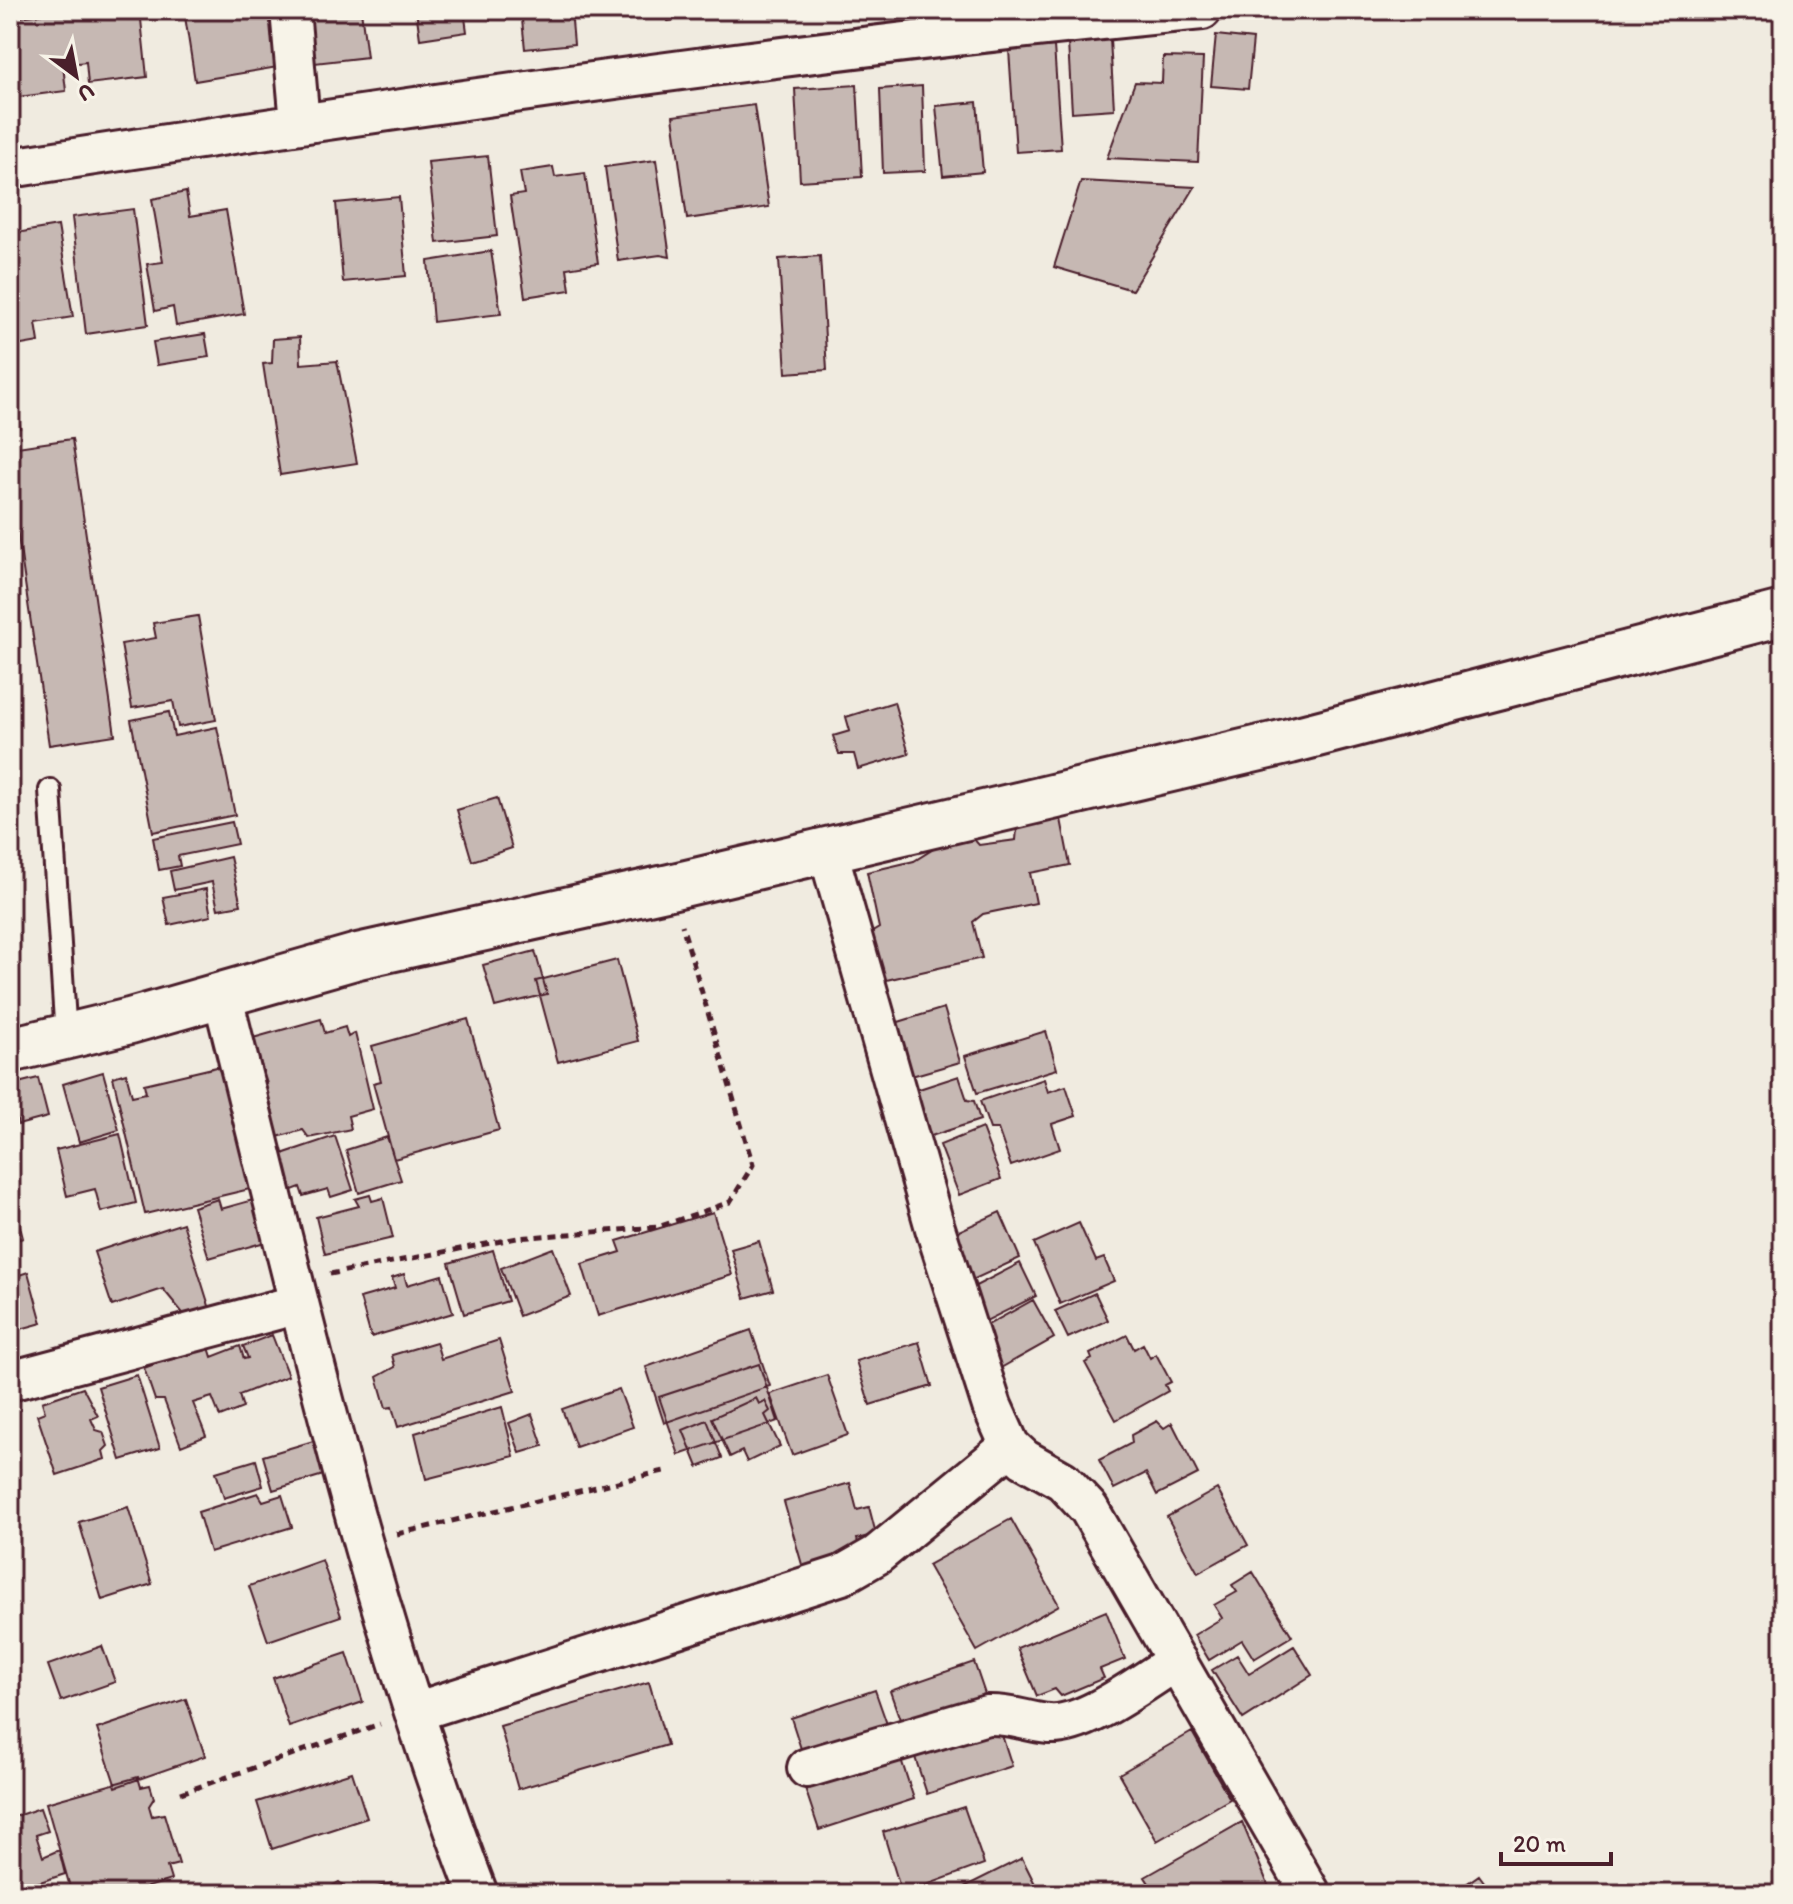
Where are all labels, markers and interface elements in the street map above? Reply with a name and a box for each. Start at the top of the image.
north arrow [36,36,116,116]
text: U [73,77,100,108]
scale bar [1501,1816,1611,1866]
text: 20 m [1513,1829,1566,1858]

